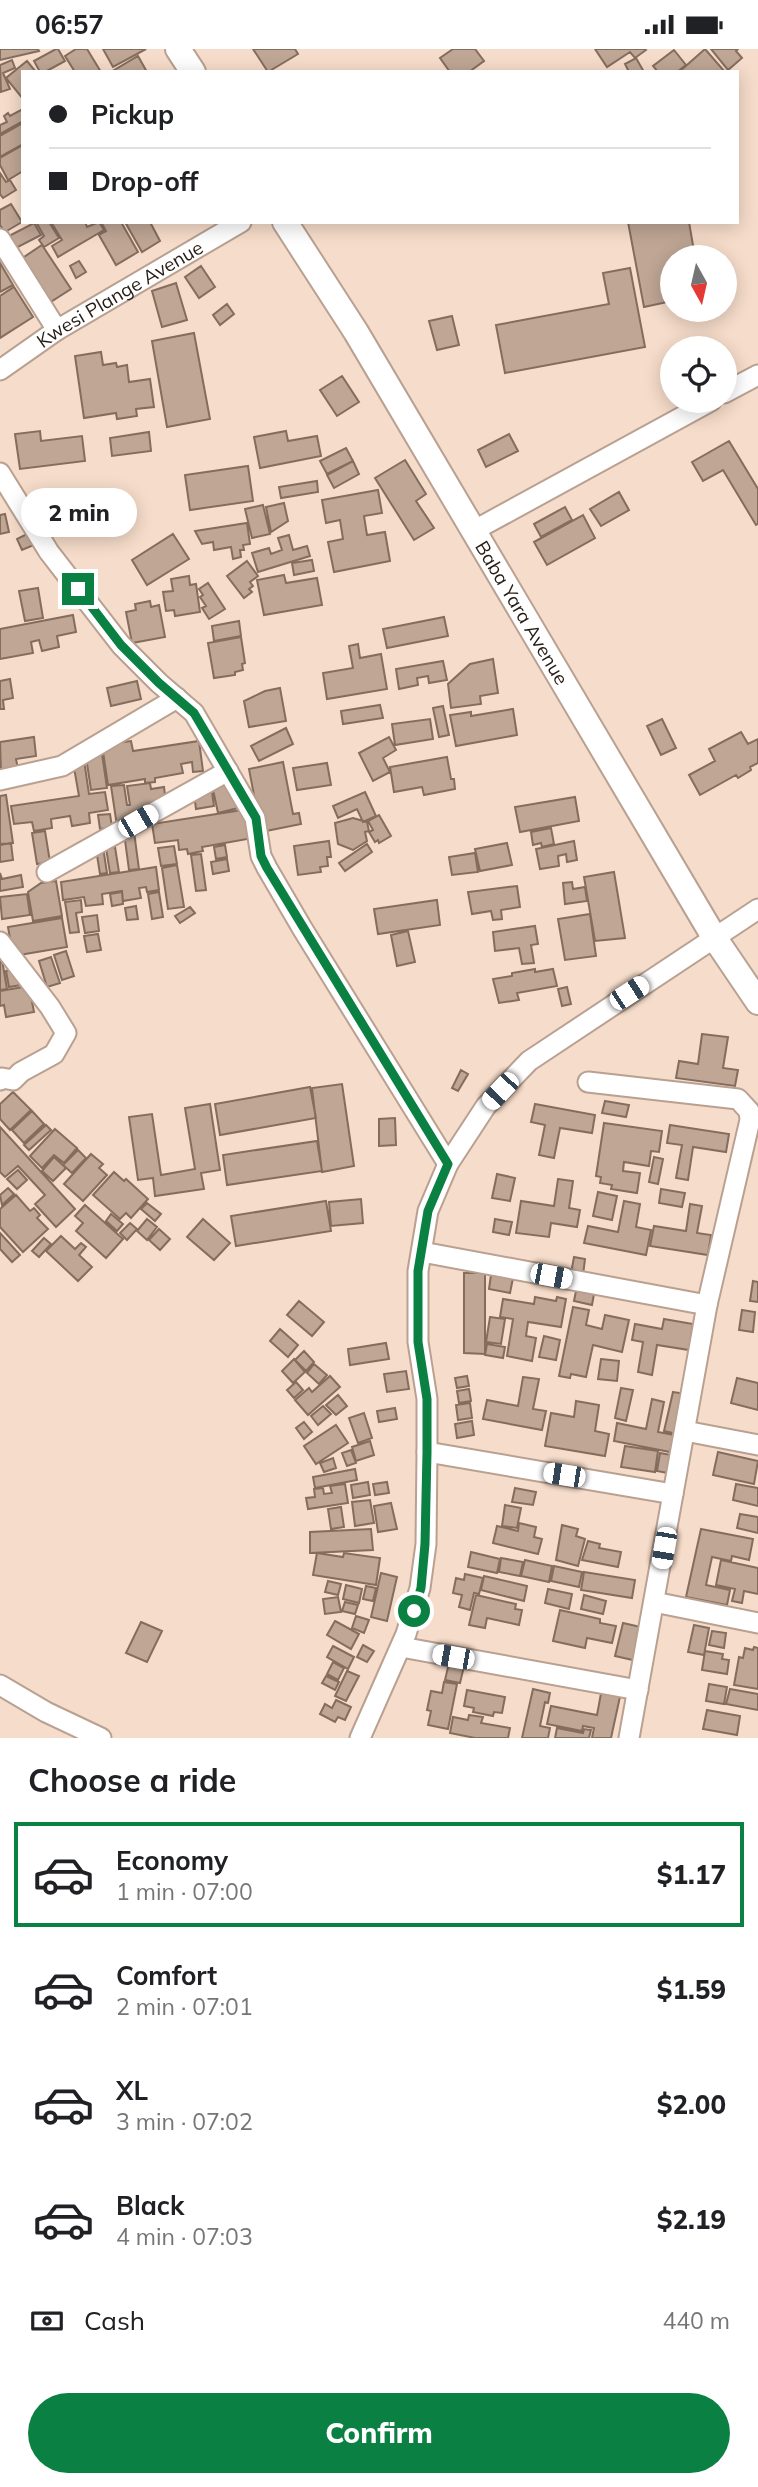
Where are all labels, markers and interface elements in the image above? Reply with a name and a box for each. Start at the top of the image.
text: 06:57 [35,8,104,41]
text: Pickup [91,98,174,131]
text: Drop-off [91,165,198,198]
street label: Kwesi Plange Avenue [32,235,207,353]
north arrow [660,245,737,322]
map controls [660,245,737,413]
button: locate [660,336,737,413]
callout: 2 min [20,487,136,537]
text: 2 min [48,498,110,527]
street label: Baba Yara Avenue [470,536,574,689]
route end [62,573,94,605]
car [115,801,162,841]
car [606,973,653,1013]
car [478,1068,523,1114]
car [529,1262,574,1290]
car [542,1461,587,1489]
car [651,1525,678,1571]
route start [398,1595,430,1627]
car [431,1643,476,1671]
text: Choose a ride [28,1760,236,1800]
icon: car [32,1843,95,1906]
text: Economy [116,1844,228,1877]
text: $1.17 [657,1858,726,1891]
text: 1 min · 07:00 [116,1877,253,1906]
icon: car [32,1958,95,2021]
text: Comfort [116,1959,217,1992]
text: $1.59 [657,1973,726,2006]
text: 2 min · 07:01 [116,1992,253,2021]
icon: car [32,2073,95,2136]
text: XL [116,2074,148,2107]
text: $2.00 [657,2088,726,2121]
text: 3 min · 07:02 [116,2107,253,2136]
icon: car [32,2188,95,2251]
text: Black [116,2189,184,2222]
text: $2.19 [657,2203,726,2236]
text: 4 min · 07:03 [116,2222,253,2251]
icon: cash [28,2302,66,2340]
text: Cash [84,2304,145,2337]
text: 440 m [662,2306,730,2335]
button: Confirm [28,2393,730,2473]

